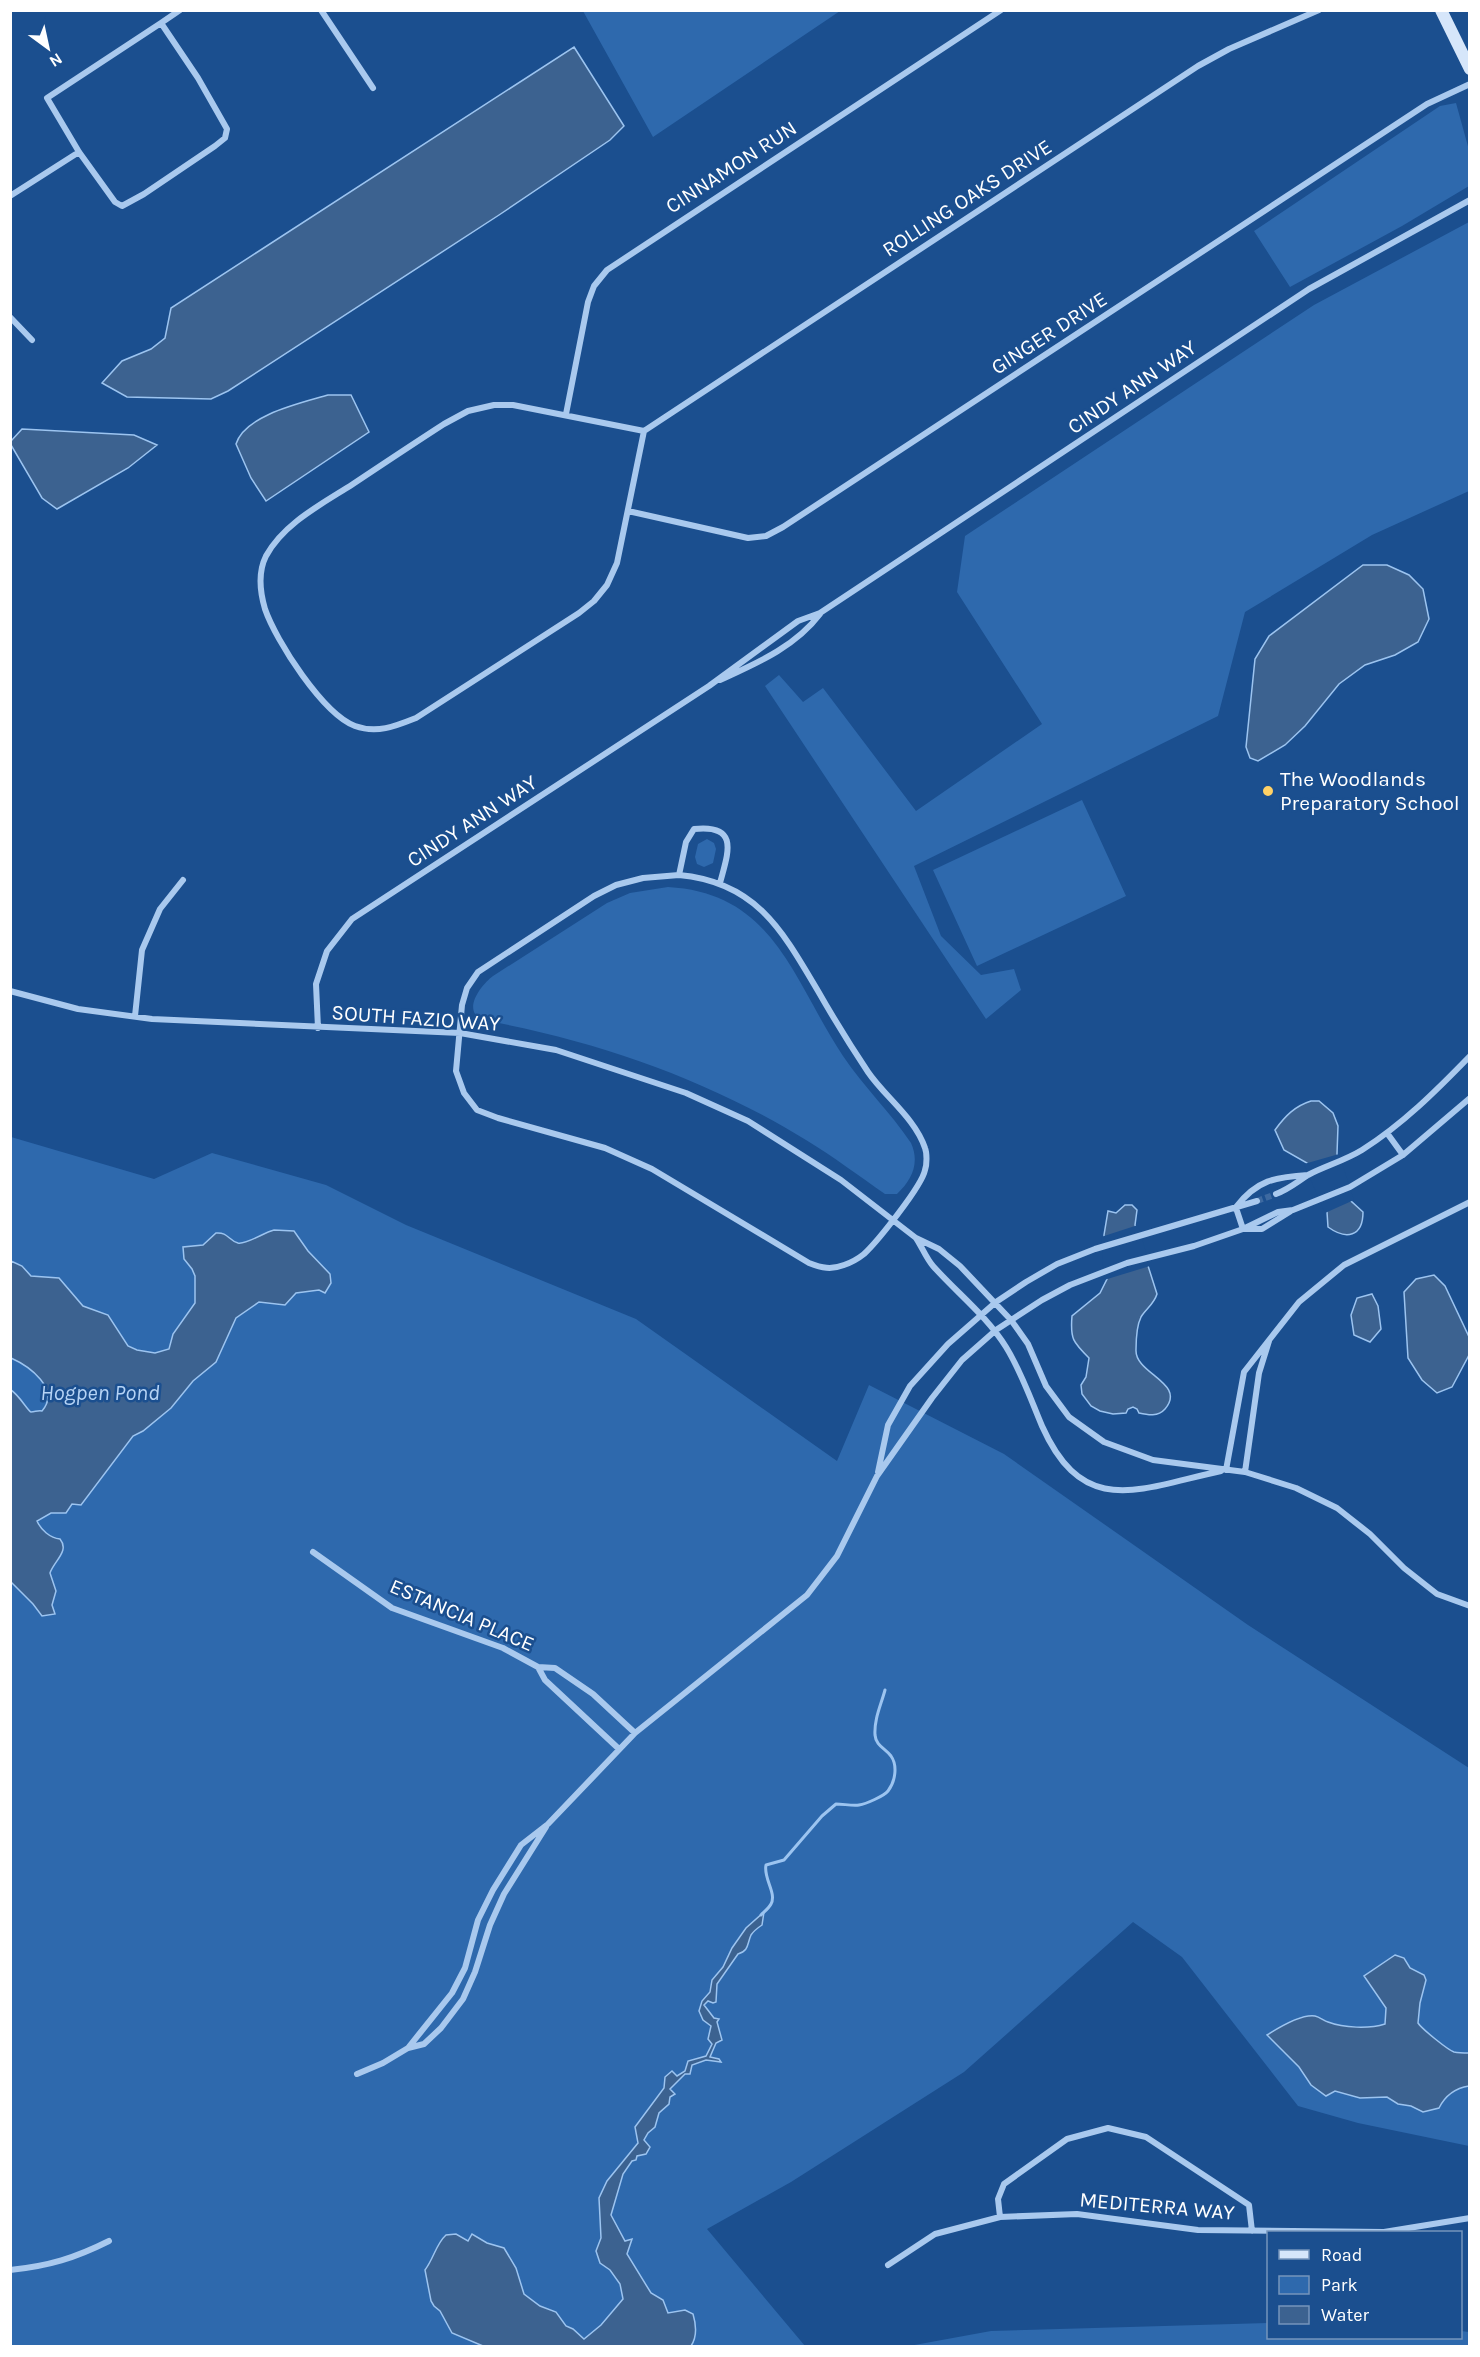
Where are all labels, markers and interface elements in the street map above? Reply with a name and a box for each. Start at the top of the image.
north arrow [18,18,78,78]
text: N [46,49,66,71]
street label: CINNAMON RUN [661,116,801,218]
street label: ROLLING OAKS DRIVE [878,134,1056,262]
street label: GINGER DRIVE [987,287,1111,379]
street label: CINDY ANN WAY [1063,335,1201,439]
place label: The Woodlands Preparatory School [1280,767,1460,815]
street label: CINDY ANN WAY [403,770,542,872]
marker: The Woodlands Preparatory School [1261,784,1275,798]
street label: SOUTH FAZIO WAY [331,1000,502,1036]
water label: Hogpen Pond [40,1380,160,1406]
street label: ESTANCIA PLACE [386,1574,538,1656]
street label: MEDITERRA WAY [1078,2187,1236,2225]
legend [1267,2231,1462,2339]
text: Road [1321,2244,1362,2266]
text: Park [1321,2274,1358,2296]
text: Water [1321,2304,1369,2326]

